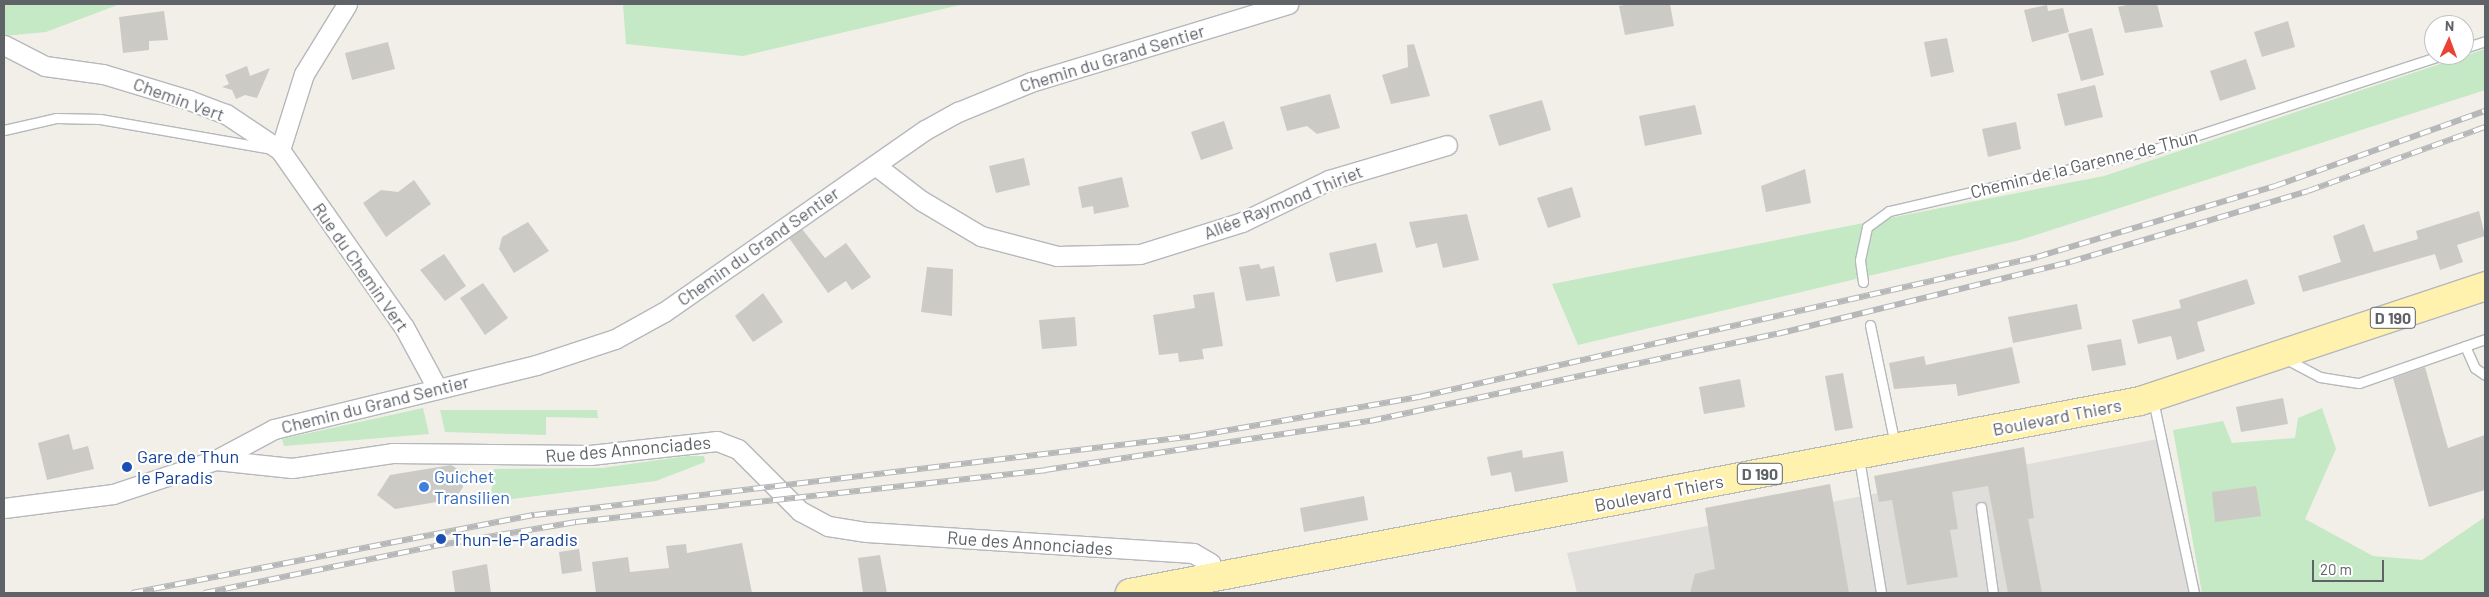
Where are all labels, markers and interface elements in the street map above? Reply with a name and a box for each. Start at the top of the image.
north arrow [2424,15,2474,65]
text: N [2445,17,2454,34]
street label: Chemin du Grand Sentier [1017,19,1207,97]
street label: Chemin Vert [130,73,228,125]
street label: Chemin de la Garenne de Thun [1968,125,2200,203]
street label: Allée Raymond Thiriet [1200,160,1366,244]
street label: Chemin du Grand Sentier [673,182,843,310]
street label: Rue du Chemin Vert [308,198,414,336]
road number: D 190 [2369,304,2417,332]
street label: Chemin du Grand Sentier [279,370,471,438]
street label: Boulevard Thiers [1991,394,2123,440]
street label: Rue des Annonciades [544,431,712,467]
place label: Gare de Thun le Paradis [137,446,239,488]
road number: D 190 [1736,460,1784,488]
marker: Gare de Thun le Paradis [121,461,133,473]
place label: Guichet Transilien [434,466,510,508]
street label: Boulevard Thiers [1593,470,1725,516]
marker: Guichet Transilien [418,481,430,493]
street label: Rue des Annonciades [946,526,1114,560]
place label: Thun-le-Paradis [452,528,578,550]
marker: Thun-le-Paradis [434,532,448,546]
scale bar [2314,550,2386,582]
text: 20 m [2320,560,2352,578]

